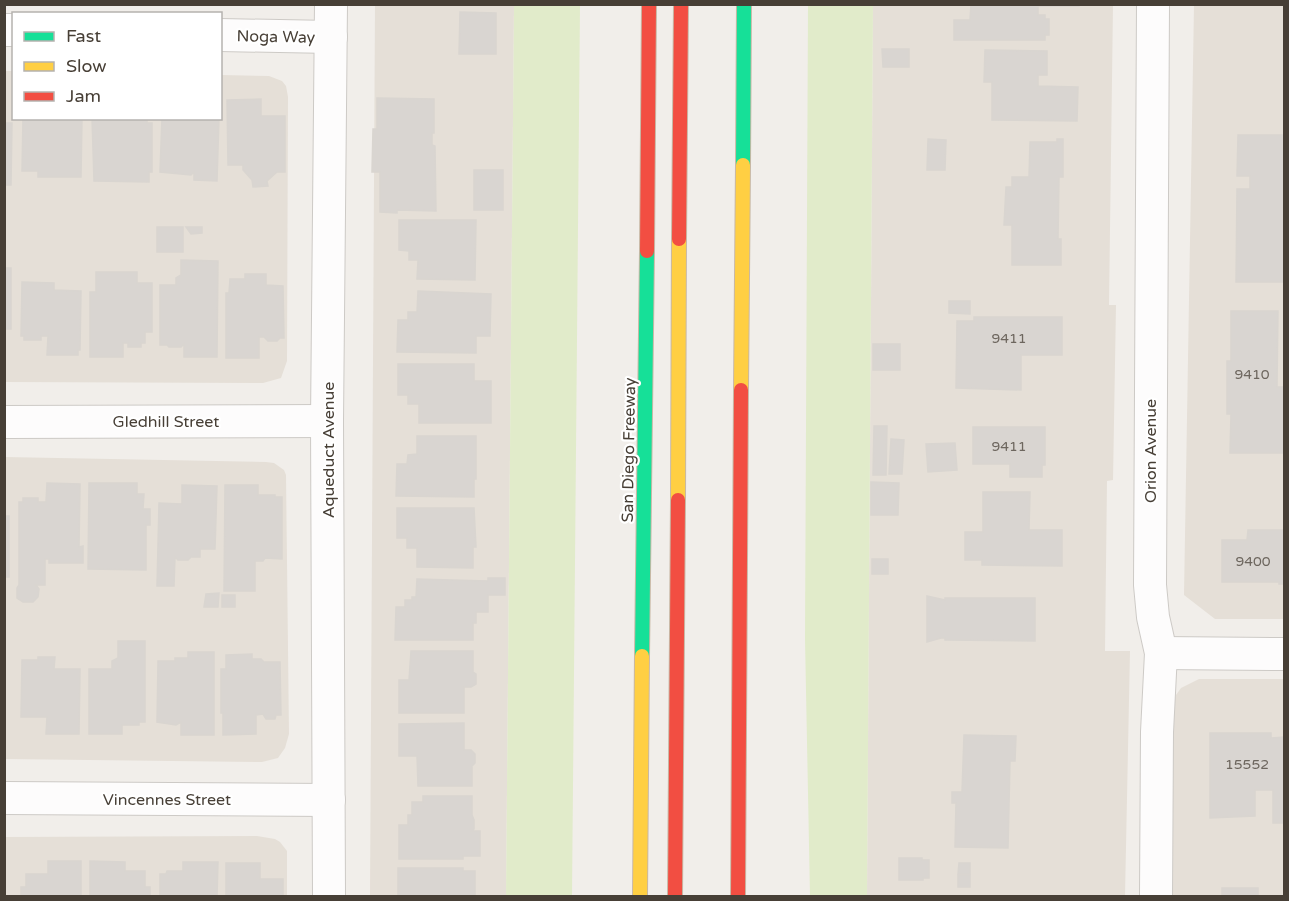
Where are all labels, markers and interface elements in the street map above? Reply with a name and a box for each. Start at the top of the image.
legend [12,12,222,120]
text: Fast [66,25,101,47]
street label: Noga Way [237,26,316,48]
text: Slow [66,55,107,77]
text: Jam [66,85,101,107]
house number: 9411 [991,330,1027,347]
house number: 9410 [1234,366,1270,383]
street label: San Diego Freeway [618,377,640,523]
street label: Aqueduct Avenue [319,382,339,518]
street label: Orion Avenue [1141,399,1161,503]
street label: Gledhill Street [113,412,219,432]
house number: 9411 [991,438,1027,455]
house number: 9400 [1235,553,1271,570]
house number: 15552 [1225,756,1269,773]
street label: Vincennes Street [103,790,231,810]

